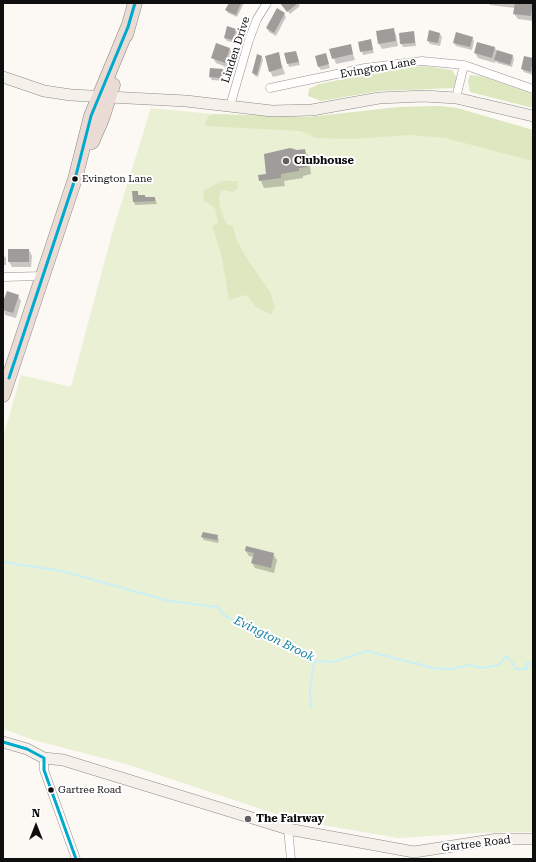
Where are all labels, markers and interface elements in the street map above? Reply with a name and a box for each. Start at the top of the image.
street label: Linden Drive [219,15,253,85]
street label: Evington Lane [339,55,417,81]
place label: Clubhouse [294,154,354,168]
marker: Clubhouse [281,156,291,166]
place label: Evington Lane [82,173,152,185]
marker: Evington Lane [70,174,80,184]
water label: Evington Brook [232,613,316,665]
place label: Gartree Road [58,784,121,796]
marker: Gartree Road [46,785,56,795]
north arrow [16,806,56,846]
text: N [32,807,40,820]
place label: The Fairway [256,812,324,826]
marker: The Fairway [243,814,253,824]
street label: Gartree Road [441,833,511,855]

